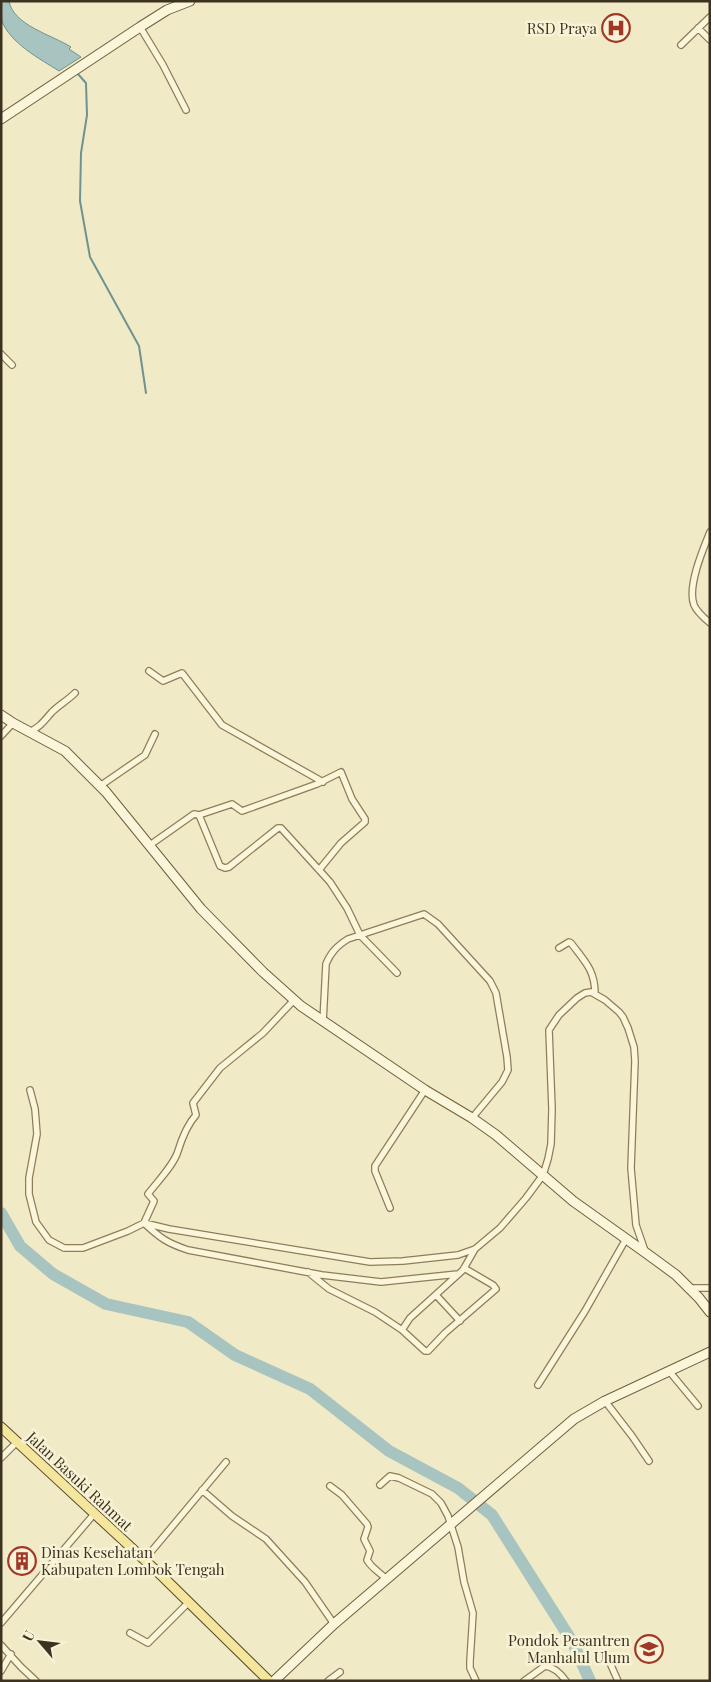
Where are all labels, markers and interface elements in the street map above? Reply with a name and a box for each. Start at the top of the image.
hospital icon: RSD Praya [601,13,631,43]
place label: RSD Praya [527,18,598,38]
street label: Jalan Basuki Rahmat [22,1426,137,1536]
place label: Dinas Kesehatan Kabupaten Lombok Tengah [41,1542,225,1579]
building icon: Dinas Kesehatan Kabupaten Lombok Tengah [7,1546,37,1576]
north arrow [15,1617,65,1667]
text: U [17,1627,39,1644]
place label: Pondok Pesantren Manhalul Ulum [508,1630,631,1667]
school or university icon: Pondok Pesantren Manhalul Ulum [634,1634,664,1664]

